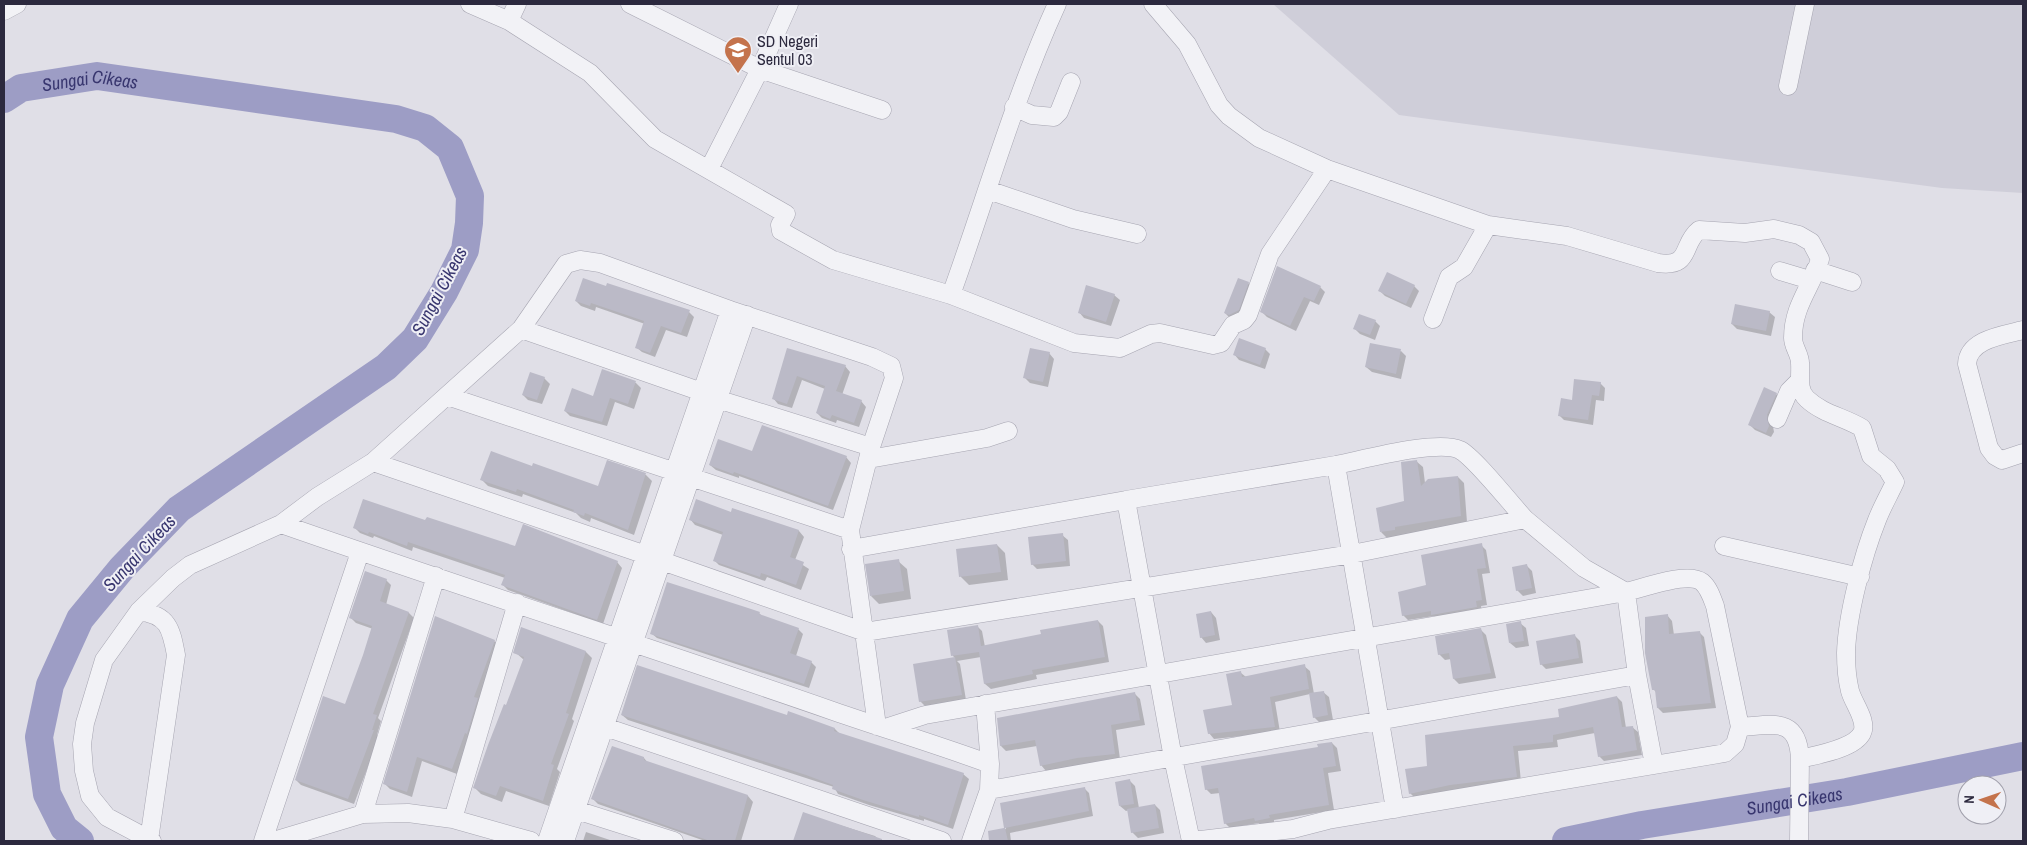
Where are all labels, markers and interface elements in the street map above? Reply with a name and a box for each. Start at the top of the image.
place label: SD Negeri Sentul 03 [757,30,818,70]
school or university icon: SD Negeri Sentul 03 [723,35,753,74]
water label: Sungai Cikeas [40,63,140,97]
water label: Sungai Cikeas [405,242,473,340]
water label: Sungai Cikeas [97,509,181,597]
north arrow [1957,775,2007,825]
water label: Sungai Cikeas [1745,780,1844,821]
text: N [1960,795,1978,804]

